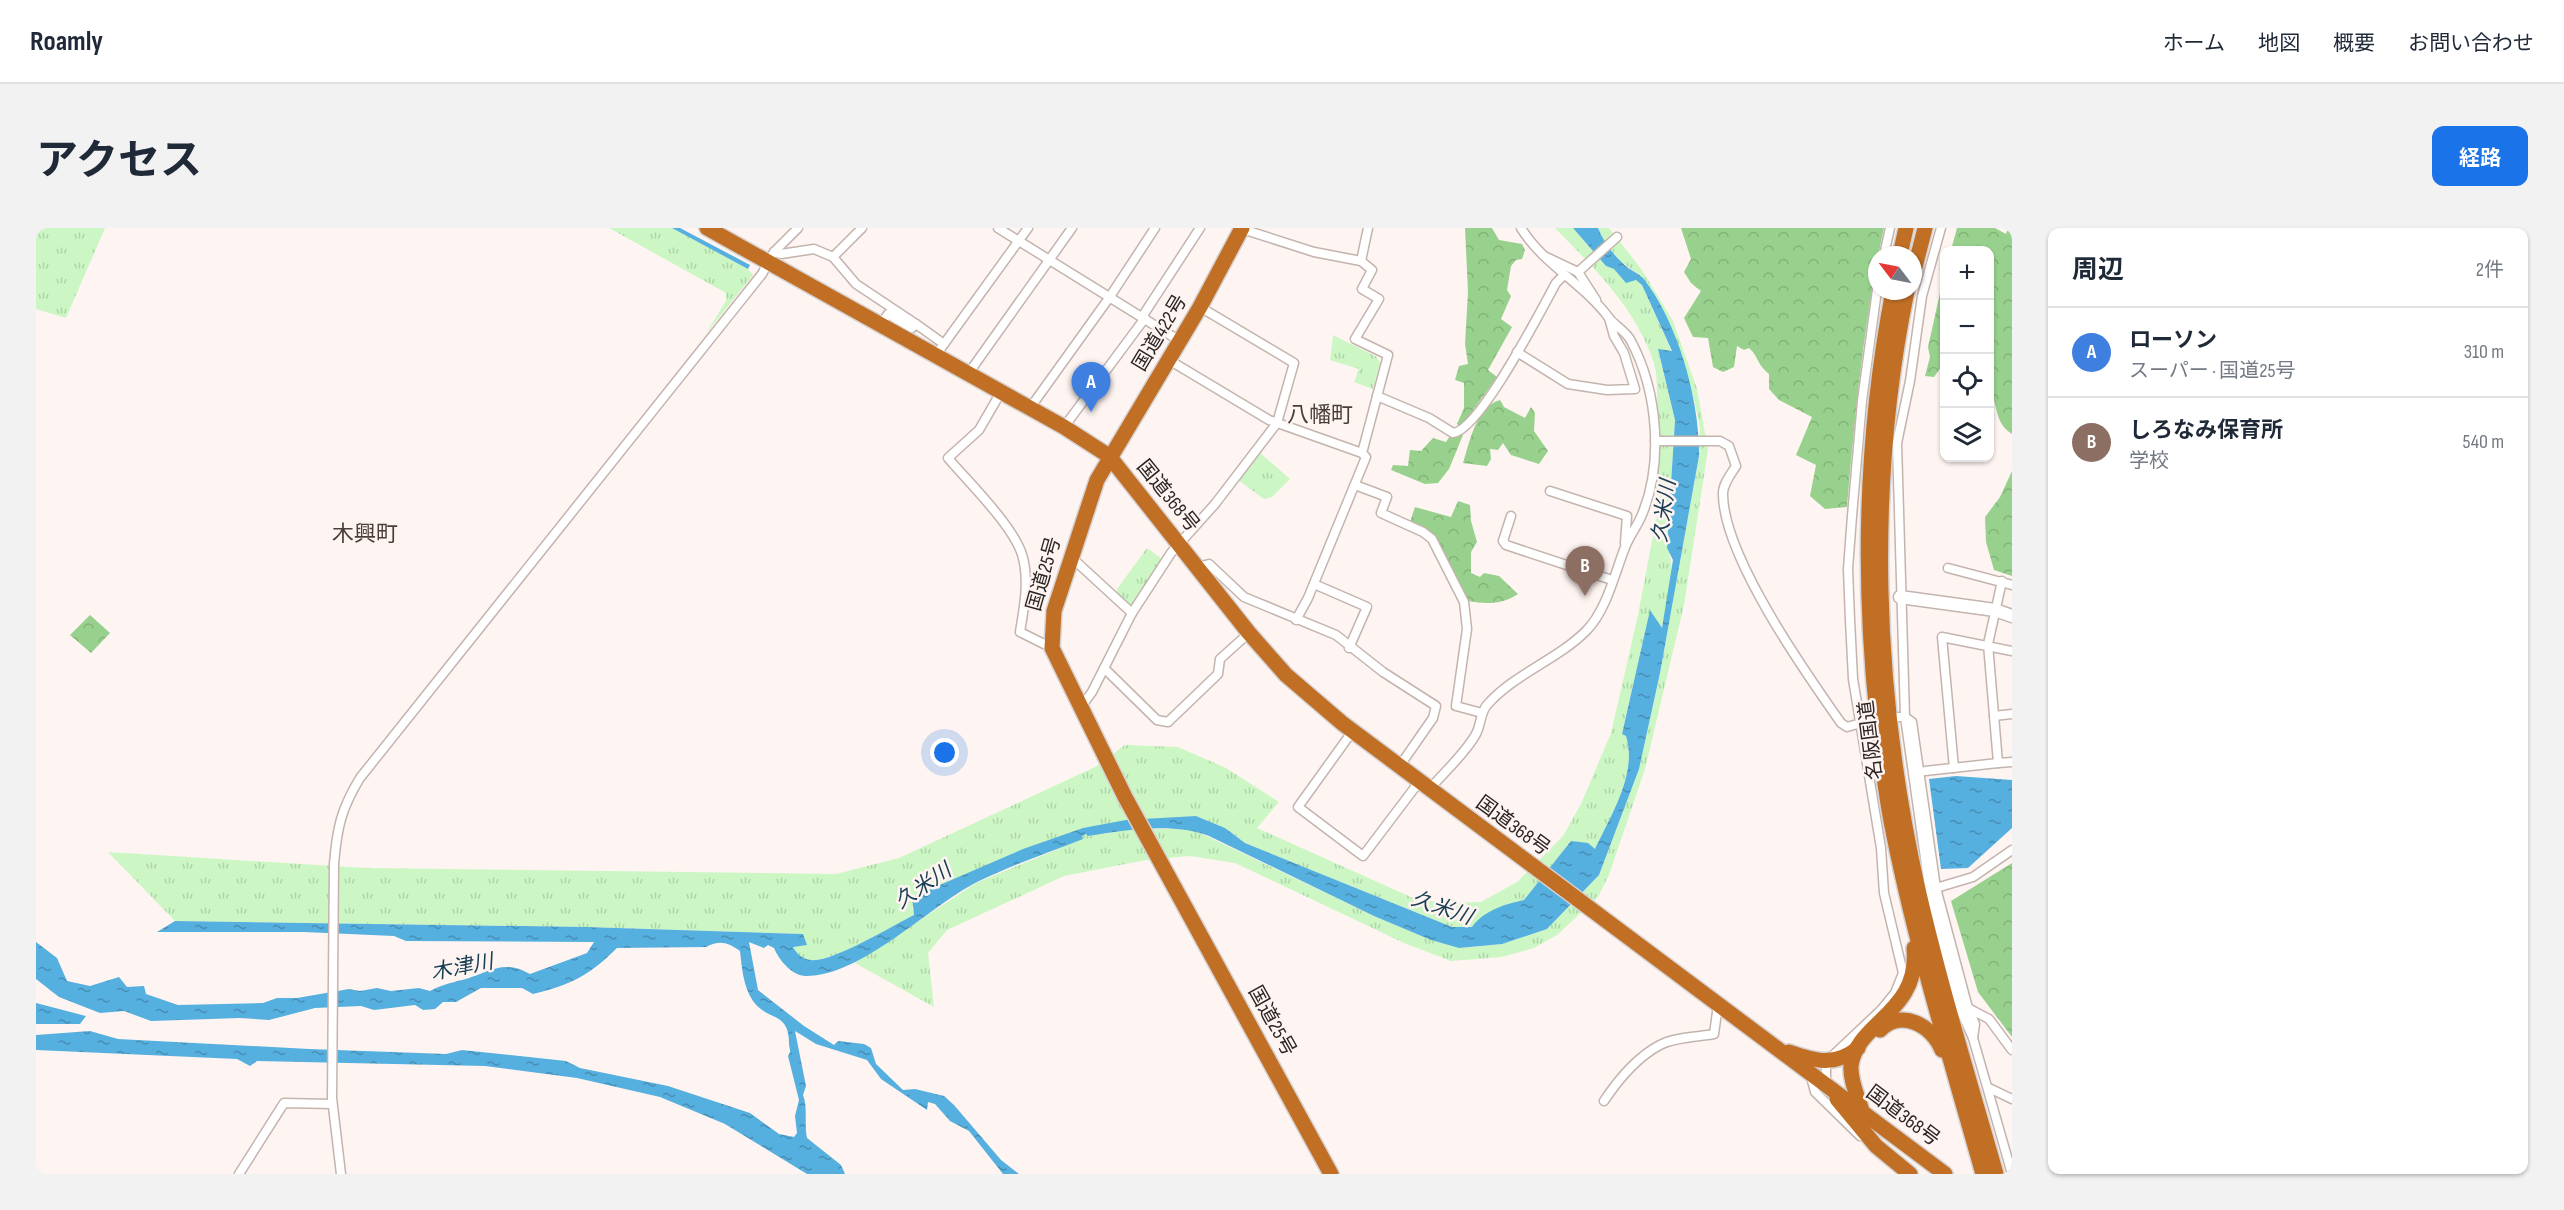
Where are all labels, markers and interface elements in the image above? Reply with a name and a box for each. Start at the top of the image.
text: Roamly [30,25,103,58]
text: ホーム [2163,31,2225,56]
text: 地図 [2258,31,2300,56]
text: 概要 [2333,31,2375,56]
text: お問い合わせ [2408,31,2534,56]
button: 経路 [2432,126,2528,186]
text: アクセス [36,136,202,187]
north arrow [1868,246,1922,300]
map controls [1940,246,1994,462]
button: + [1940,246,1994,300]
text: 周辺 [2072,255,2124,286]
text: 2件 [2476,258,2504,282]
street label: 国道422号 [1128,290,1192,376]
button: − [1940,300,1994,354]
text: ローソン [2129,327,2217,354]
text: A [2087,340,2096,364]
text: 310 m [2464,340,2504,364]
button: locate [1940,354,1994,408]
text: スーパー · 国道25号 [2129,359,2295,383]
pin: A [1072,362,1110,412]
district label: 八幡町 [1287,402,1353,429]
button: layers [1940,408,1994,462]
text: しろなみ保育所 [2129,417,2283,444]
text: B [2087,430,2096,454]
text: 540 m [2463,430,2504,454]
text: 学校 [2129,449,2169,473]
street label: 国道368号 [1132,455,1204,537]
water label: 久米川 [1647,476,1681,544]
district label: 木興町 [332,521,398,548]
street label: 国道25号 [1022,534,1066,614]
pin: B [1566,546,1604,596]
street label: 名阪国道 [1854,699,1888,781]
your location [930,738,959,767]
street label: 国道368号 [1471,791,1555,861]
water label: 久米川 [890,857,958,914]
water label: 久米川 [1408,886,1478,931]
water label: 木津川 [429,948,497,985]
street label: 国道25号 [1243,982,1301,1060]
street label: 国道368号 [1861,1081,1945,1151]

